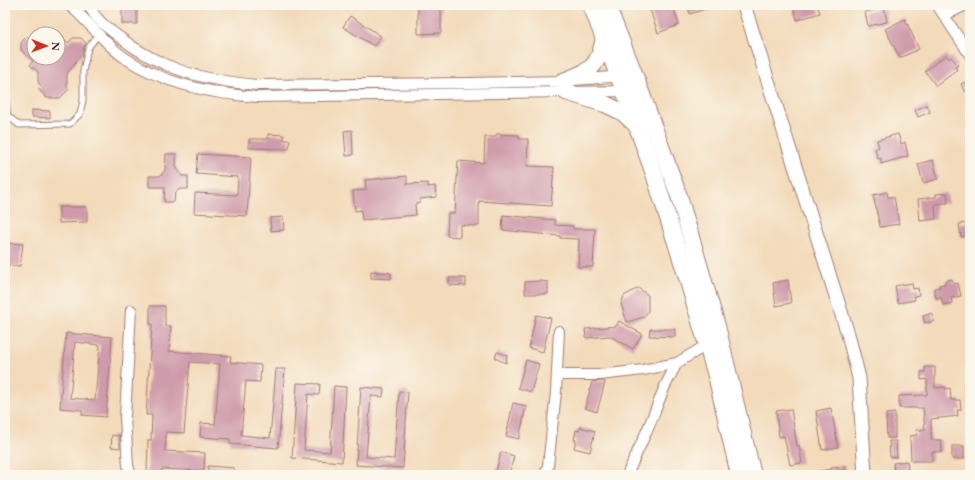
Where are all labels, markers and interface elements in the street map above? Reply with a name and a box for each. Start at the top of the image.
north arrow [26,26,66,66]
text: N [49,42,63,51]

